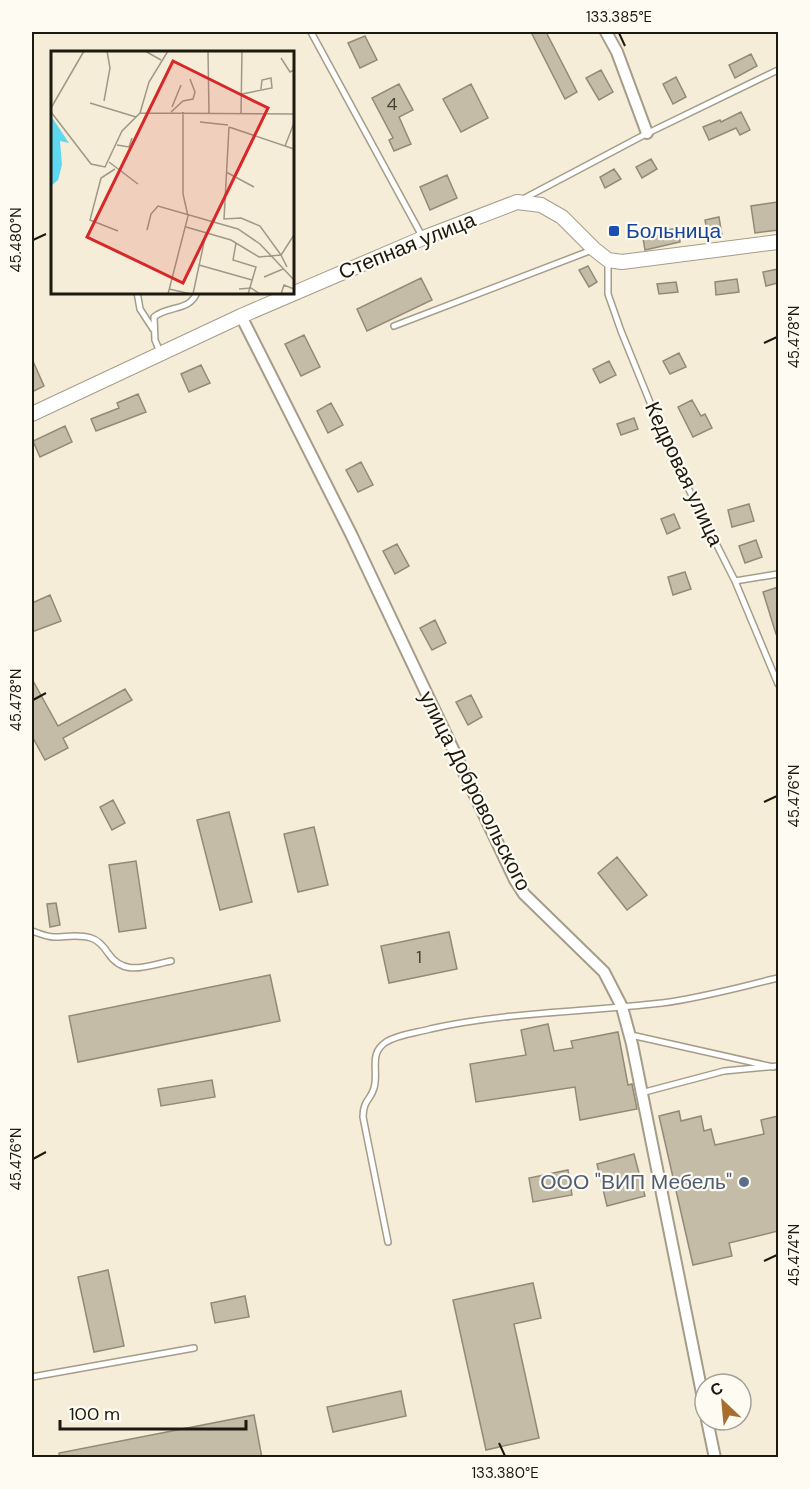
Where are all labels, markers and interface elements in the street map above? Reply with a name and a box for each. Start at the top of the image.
text: 133.385°E [586,7,652,27]
inset map [51,51,294,294]
house number: 4 [387,92,398,116]
street label: Степная улица [334,206,480,286]
text: 45.480°N [6,207,26,273]
place label: Больница [626,217,722,245]
marker: Больница [607,224,621,238]
text: 45.478°N [784,306,804,368]
street label: Кедровая улица [638,397,730,551]
text: 45.478°N [6,669,26,731]
street label: улица Добровольского [412,686,538,896]
text: 45.476°N [784,765,804,827]
house number: 1 [416,945,422,969]
text: 45.476°N [6,1128,26,1190]
place label: ООО "ВИП Мебель" [540,1168,732,1196]
marker: ООО "ВИП Мебель" [737,1175,751,1189]
text: 45.474°N [784,1224,804,1286]
north arrow [693,1372,753,1432]
text: С [707,1377,727,1401]
scale bar [60,1393,246,1431]
text: 100 m [69,1402,120,1426]
text: 133.380°E [471,1463,539,1483]

